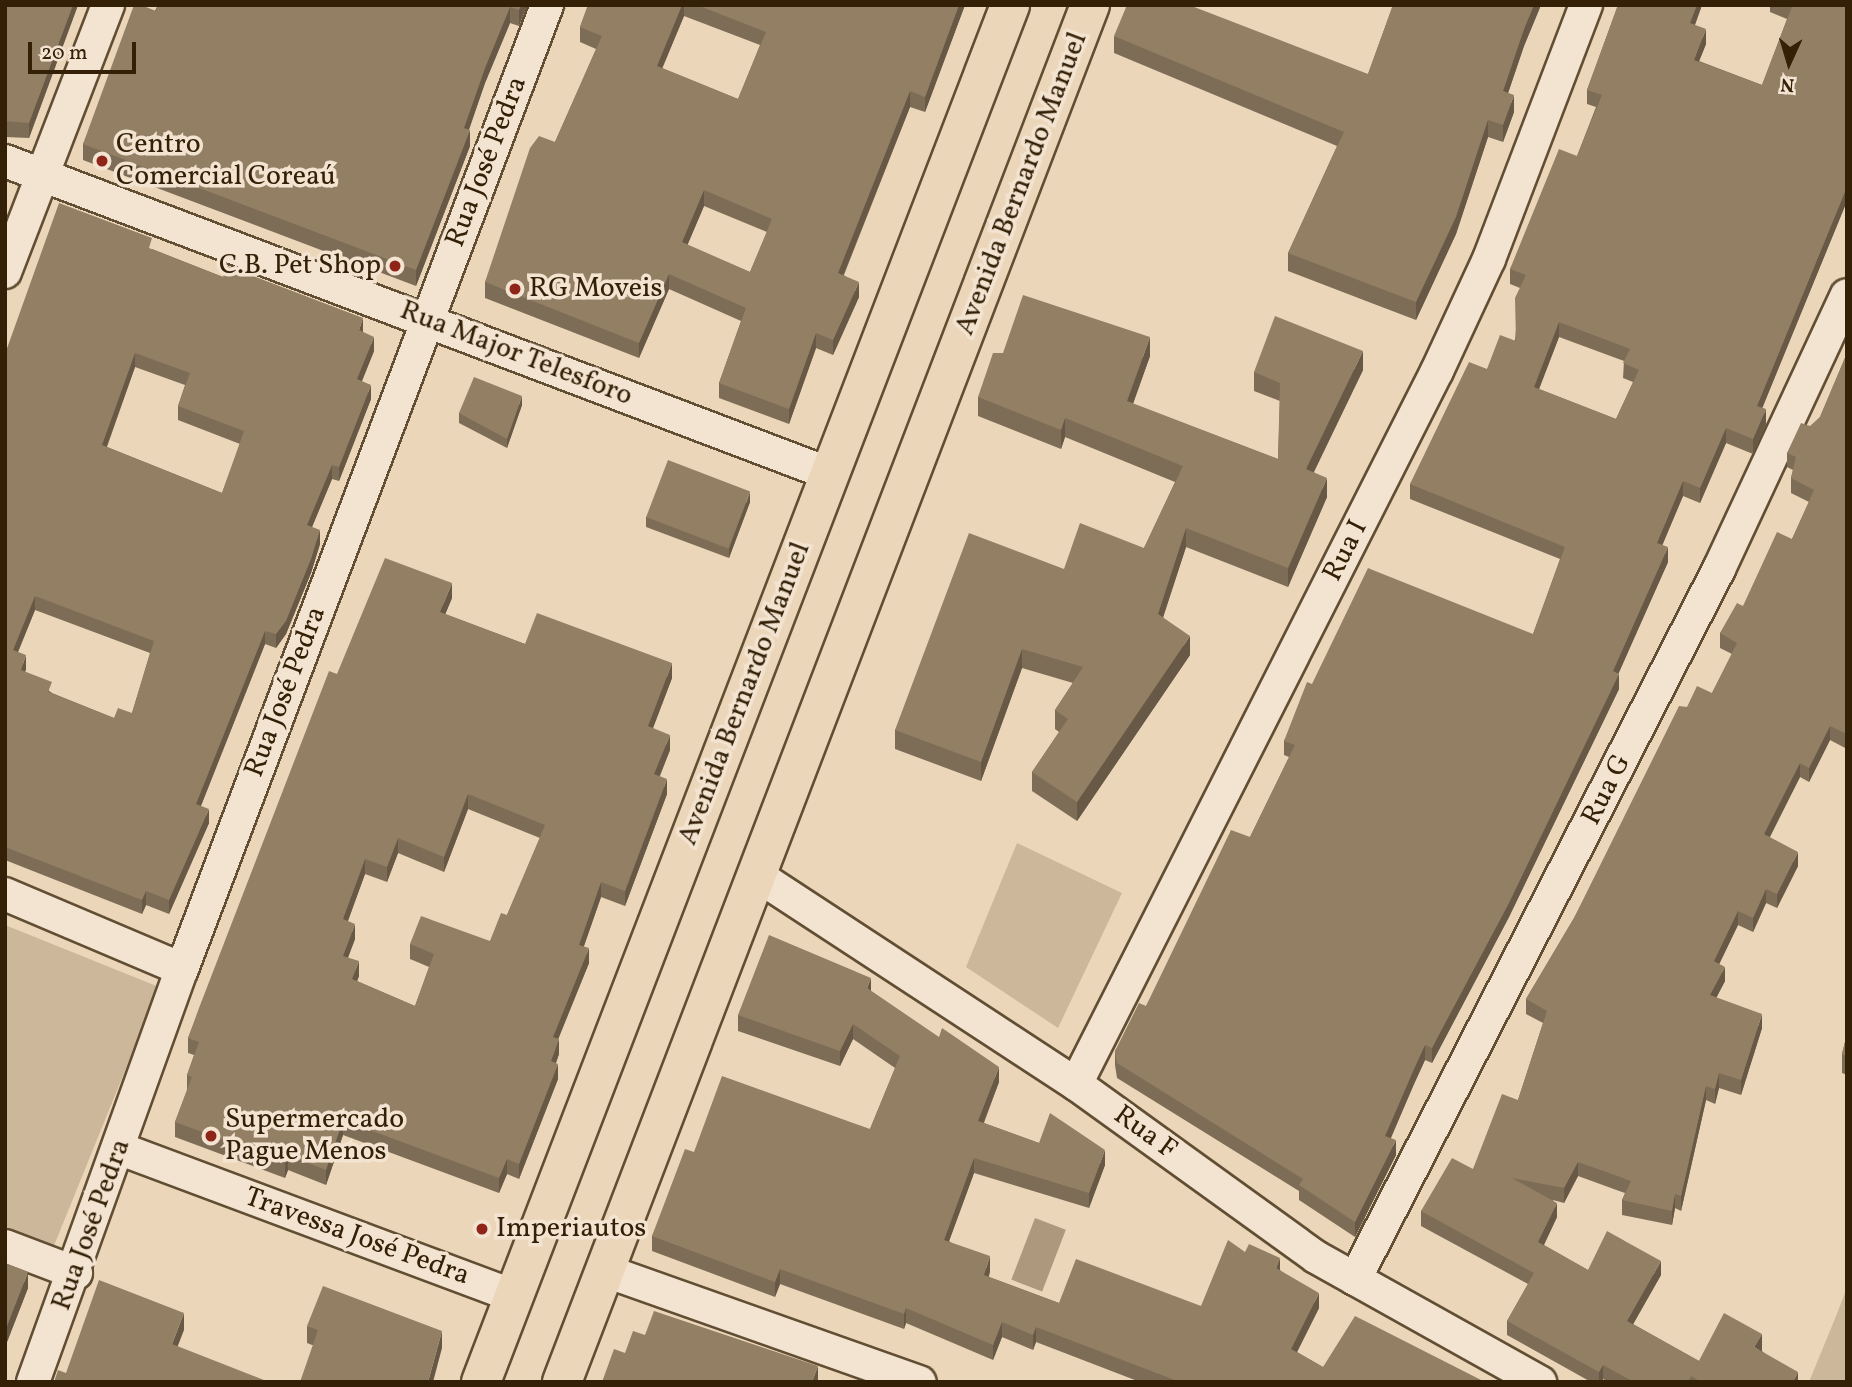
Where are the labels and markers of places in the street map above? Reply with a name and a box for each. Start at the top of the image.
place label: Centro Comercial Coreaú [116,128,336,194]
marker: Centro Comercial Coreaú [94,153,110,169]
place label: C.B. Pet Shop [219,249,381,283]
marker: C.B. Pet Shop [387,258,403,274]
place label: RG Moveis [529,272,663,306]
marker: RG Moveis [507,281,523,297]
place label: Supermercado Pague Menos [225,1103,404,1169]
marker: Supermercado Pague Menos [203,1128,219,1144]
place label: Imperiautos [496,1212,646,1246]
marker: Imperiautos [474,1221,490,1237]

